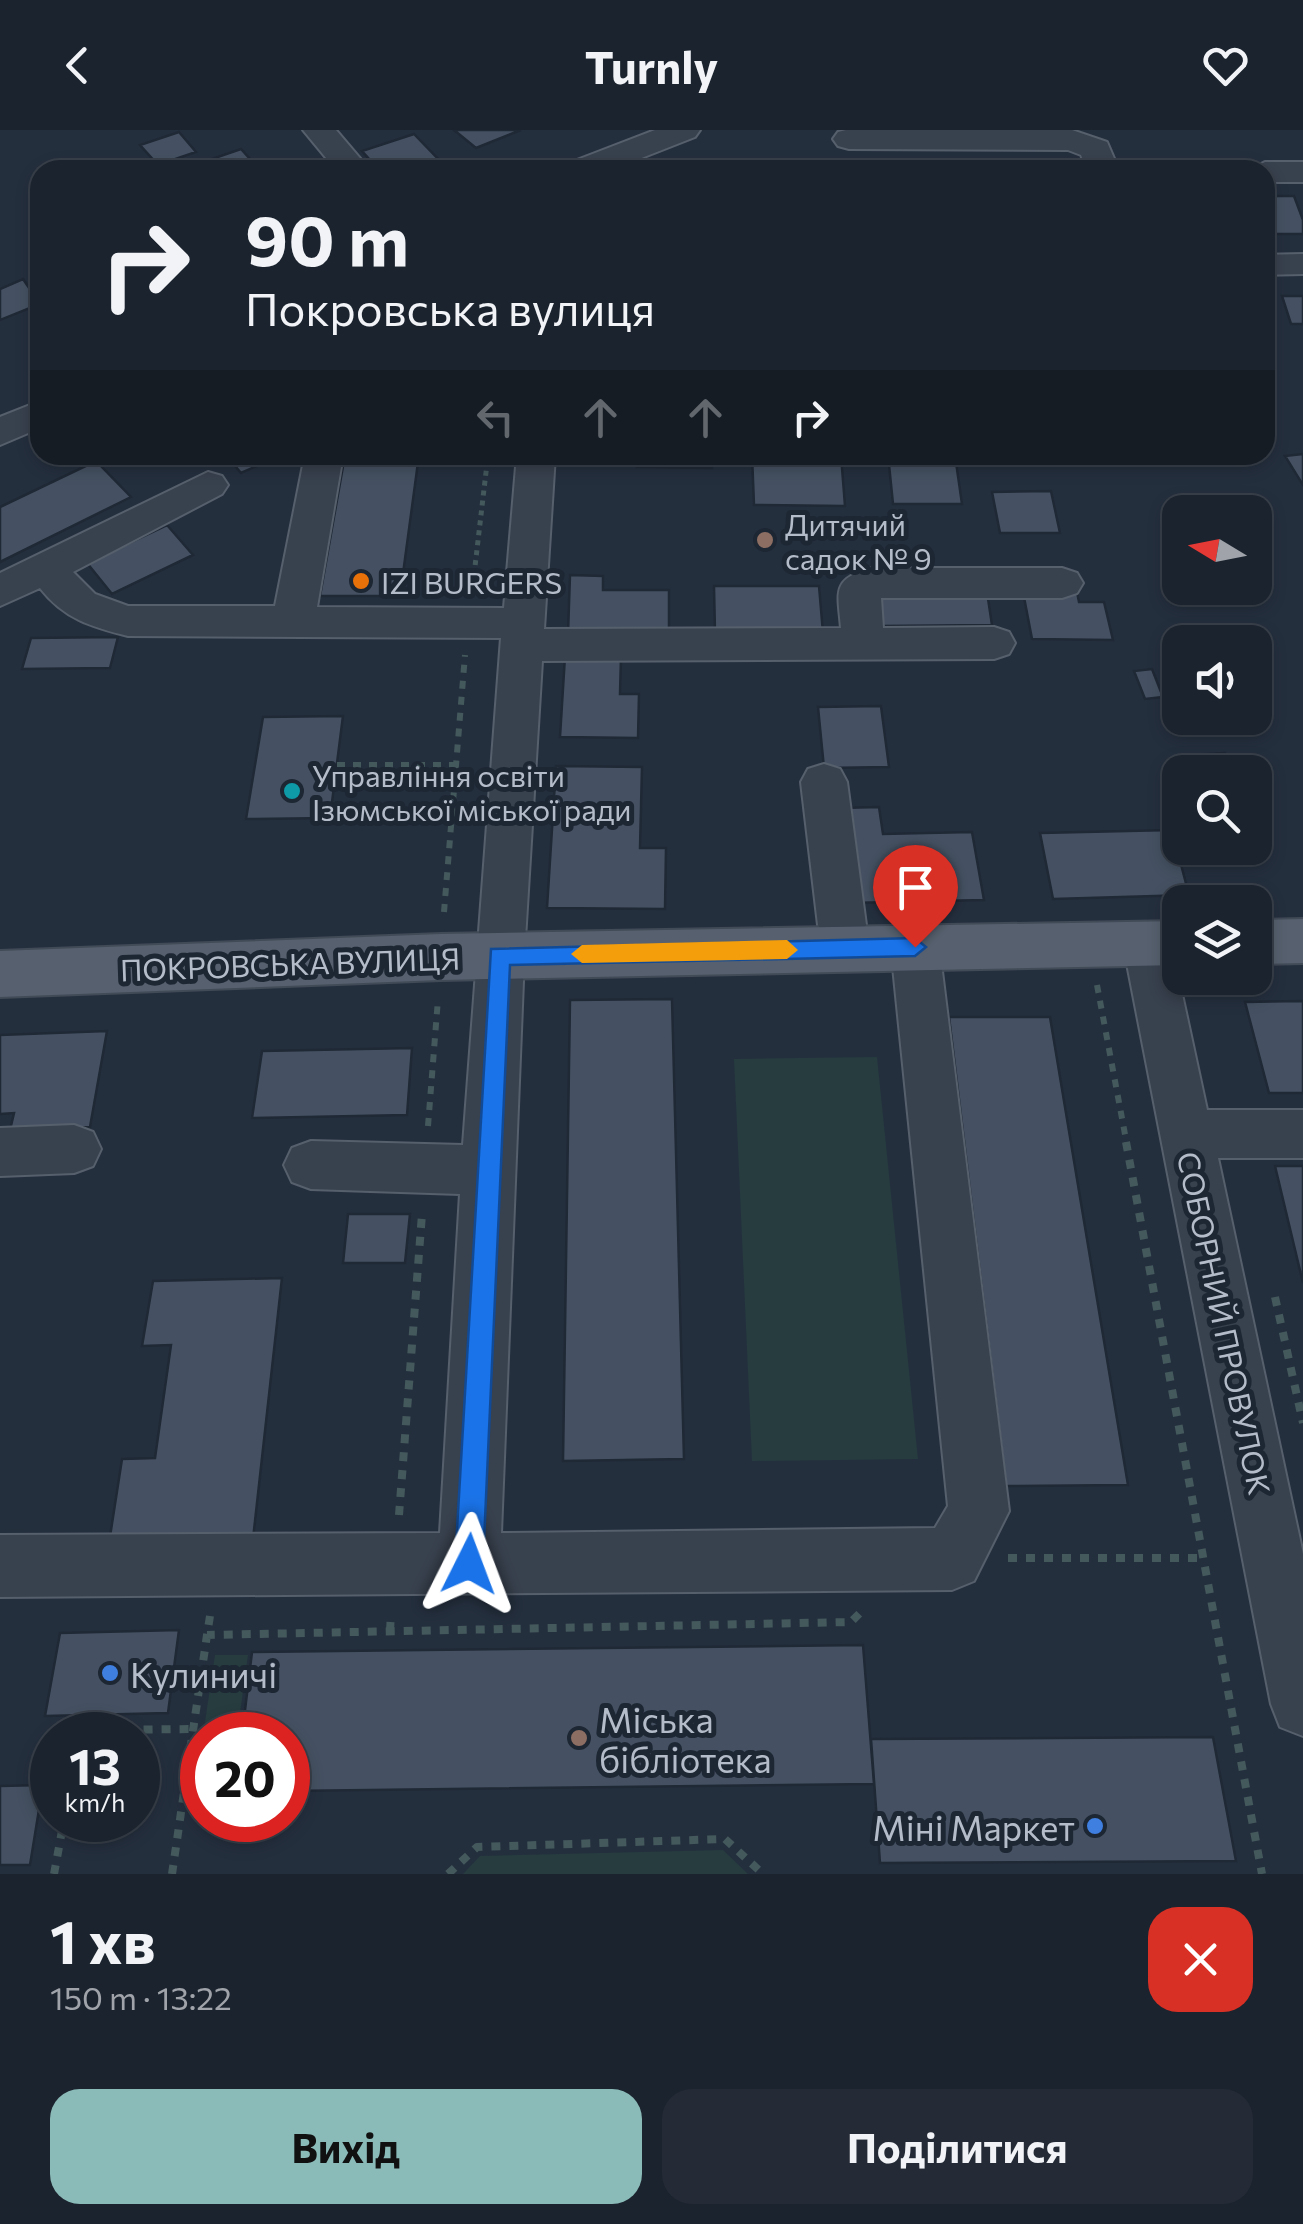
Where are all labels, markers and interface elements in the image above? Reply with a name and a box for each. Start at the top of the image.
icon: back [50,38,105,93]
text: Turnly [585,38,718,93]
icon: heart [1198,38,1253,93]
text: 90 m [245,195,409,280]
icon: right [80,200,210,330]
text: Покровська вулиця [245,280,655,335]
icon: left [468,390,523,445]
icon: ahead [573,390,628,445]
icon: ahead [678,390,733,445]
icon: right [783,390,838,445]
north arrow [1162,495,1272,605]
map controls [1162,495,1272,995]
place label: Дитячий садок № 9 [785,505,932,576]
marker: Дитячий садок № 9 [754,529,776,551]
place label: IZI BURGERS [381,563,562,600]
marker: IZI BURGERS [350,570,372,592]
button: sound [1162,625,1272,735]
button: search [1162,755,1272,865]
place label: Управління освіти Ізюмської міської ради [312,756,632,827]
marker: Управління освіти Ізюмської міської ради [281,780,303,802]
pin [873,845,958,948]
icon: arrive [888,860,943,915]
button: layers [1162,885,1272,995]
street label: ПОКРОВСЬКА ВУЛИЦЯ [119,939,461,987]
street label: СОБОРНИЙ ПРОВУЛОК [1171,1148,1279,1498]
position arrow [417,1512,521,1616]
place label: Кулиничі [130,1652,277,1695]
marker: Кулиничі [99,1662,121,1684]
place label: Міська бiблiотека [599,1697,772,1780]
speed limit sign: 20 [180,1712,310,1842]
marker: Міська бiблiотека [568,1727,590,1749]
text: 13 [69,1734,121,1795]
text: km/h [65,1787,125,1817]
place label: Міні Маркет [872,1805,1075,1848]
marker: Міні Маркет [1084,1815,1106,1837]
text: 1 хв [50,1903,155,1976]
button: close [1148,1907,1253,2012]
text: 150 m · 13:22 [50,1977,232,2017]
button: Вихід [50,2089,642,2204]
button: Поділитися [662,2089,1253,2204]

